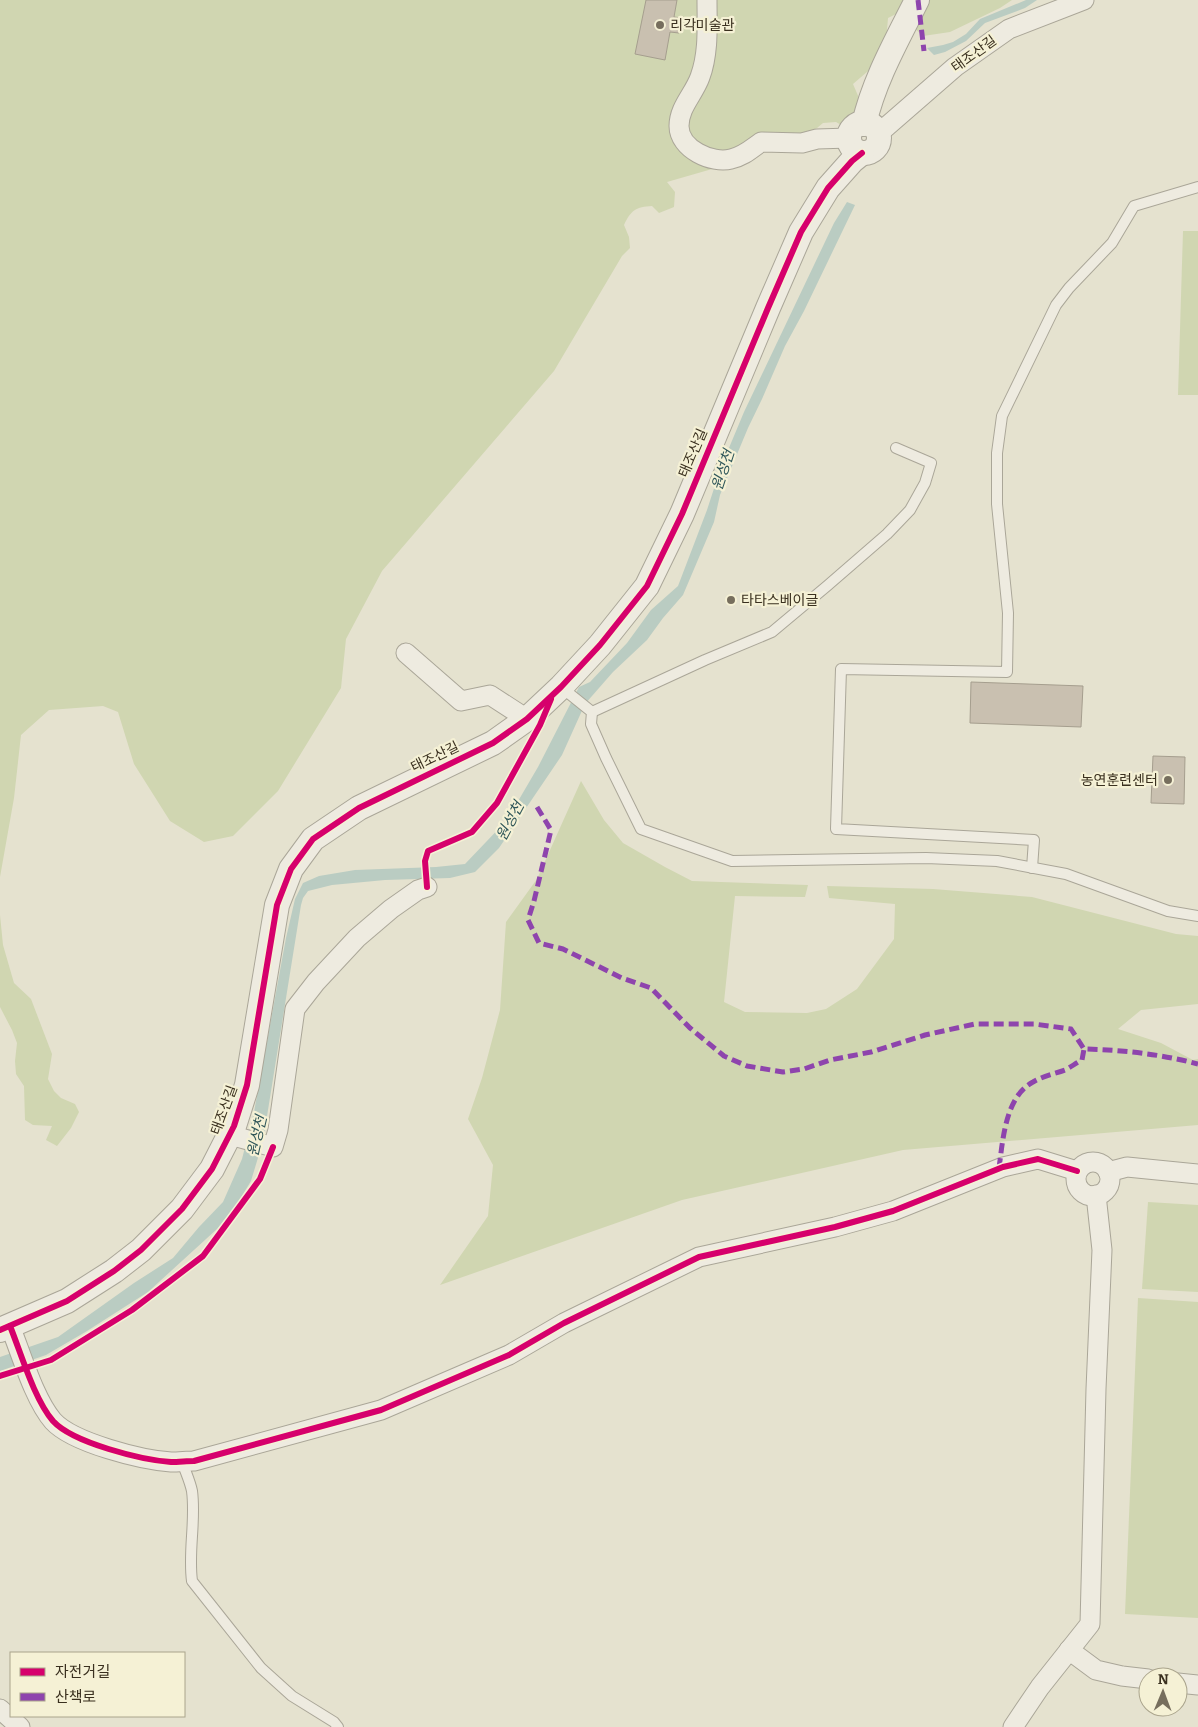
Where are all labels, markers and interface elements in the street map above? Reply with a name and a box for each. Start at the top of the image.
place label: 리각미술관 [670,17,735,34]
marker: 리각미술관 [654,19,666,31]
street label: 태조산길 [948,32,1000,76]
street label: 태조산길 [675,426,711,480]
water label: 원성천 [708,445,739,492]
place label: 타타스베이글 [741,592,818,609]
marker: 타타스베이글 [725,594,737,606]
street label: 태조산길 [408,738,462,776]
place label: 농연훈련센터 [1081,772,1158,789]
marker: 농연훈련센터 [1162,774,1174,786]
water label: 원성천 [492,797,529,844]
street label: 태조산길 [207,1083,241,1137]
water label: 원성천 [244,1112,271,1158]
legend [10,1652,185,1717]
text: 자전거길 [55,1663,110,1681]
north arrow [1138,1667,1188,1717]
text: N [1158,1671,1169,1688]
text: 산책로 [55,1688,96,1706]

